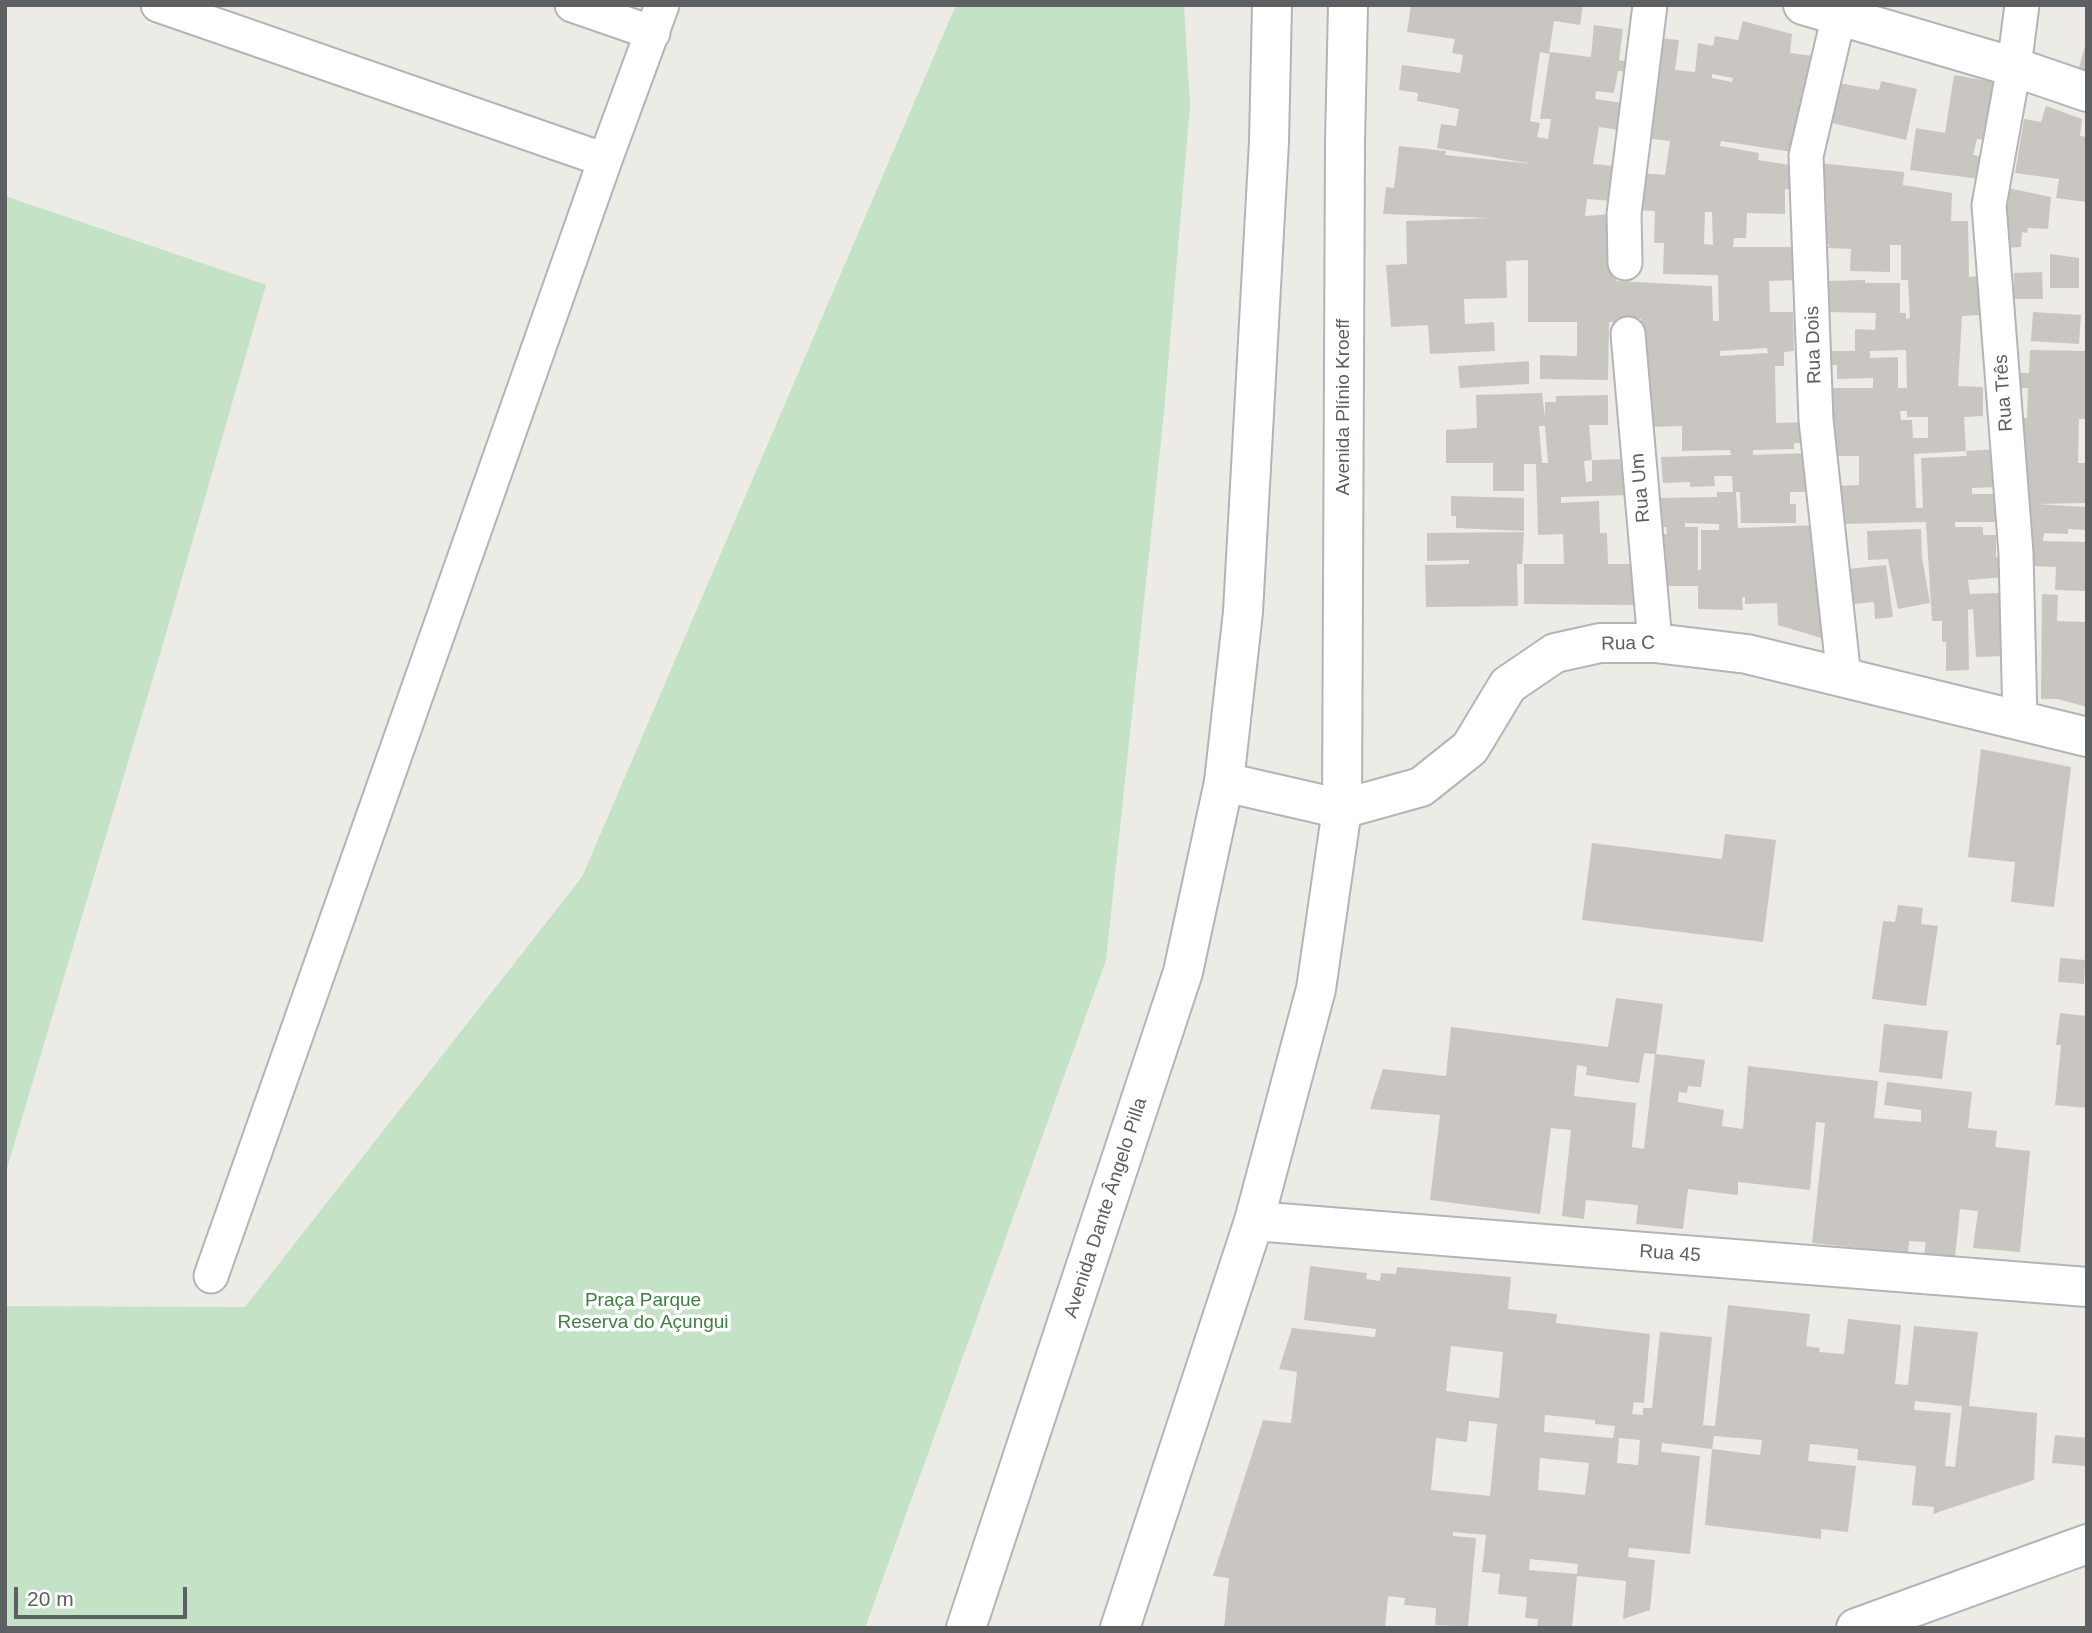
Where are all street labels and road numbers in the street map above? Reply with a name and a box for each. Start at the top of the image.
street label: Rua Dois [1801,306,1827,384]
street label: Avenida Plínio Kroeff [1333,319,1355,495]
street label: Rua Três [1990,354,2018,432]
street label: Rua Um [1627,452,1655,524]
street label: Rua C [1601,632,1655,656]
street label: Avenida Dante Ângelo Pilla [1060,1095,1152,1321]
street label: Rua 45 [1639,1240,1701,1268]

